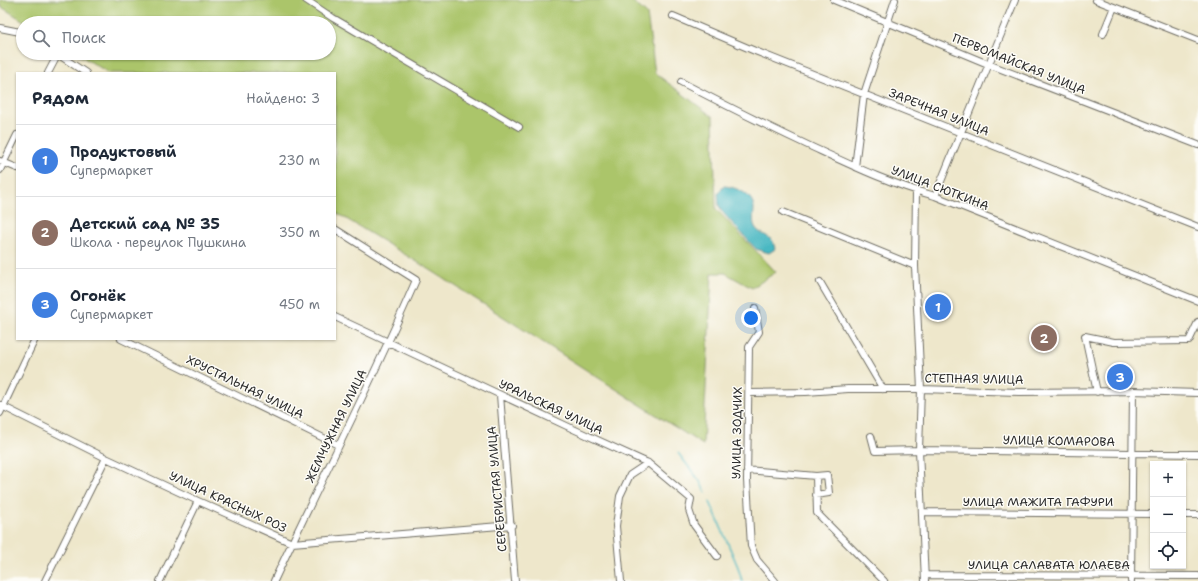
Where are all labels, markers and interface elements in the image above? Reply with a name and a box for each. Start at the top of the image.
search box [16,16,336,60]
icon: search [30,27,52,49]
text: Поиск [62,28,106,48]
street label: ПЕРВОМАЙСКАЯ УЛИЦА [950,30,1088,98]
street label: ЗАРЕЧНАЯ УЛИЦА [886,85,992,140]
text: Рядом [32,87,89,109]
text: Найдено: 3 [246,90,320,107]
text: Продуктовый [70,142,177,162]
text: 1 [42,152,48,169]
text: 230 m [278,152,320,169]
text: Супермаркет [70,162,153,179]
street label: УЛИЦА СЮТКИНА [889,162,991,214]
text: Детский сад № 35 [70,214,220,234]
text: 2 [40,224,50,241]
text: 350 m [279,224,320,241]
text: Школа · переулок Пушкина [70,234,246,251]
text: Огонёк [70,286,126,306]
pin: 1 [925,292,951,322]
text: 3 [40,296,50,313]
text: 450 m [279,296,320,313]
text: Супермаркет [70,306,153,323]
your location [741,308,761,328]
pin: 2 [1031,323,1057,353]
street label: ХРУСТАЛЬНАЯ УЛИЦА [184,352,307,423]
pin: 3 [1107,362,1133,392]
street label: ЖЕМЧУЖНАЯ УЛИЦА [302,366,371,485]
street label: СТЕПНАЯ УЛИЦА [924,370,1024,388]
street label: УРАЛЬСКАЯ УЛИЦА [496,376,606,438]
street label: УЛИЦА ЗОДЧИХ [728,386,746,479]
street label: СЕРЕБРИСТАЯ УЛИЦА [484,425,510,552]
street label: УЛИЦА КОМАРОВА [1003,432,1116,450]
map controls [1150,461,1186,569]
button: + [1150,461,1186,497]
street label: УЛИЦА КРАСНЫХ РОЗ [167,468,289,536]
street label: УЛИЦА МАЖИТА ГАФУРИ [963,494,1113,510]
button: − [1150,497,1186,533]
button: locate [1150,533,1186,569]
street label: УЛИЦА САЛАВАТА ЮЛАЕВА [968,557,1130,573]

